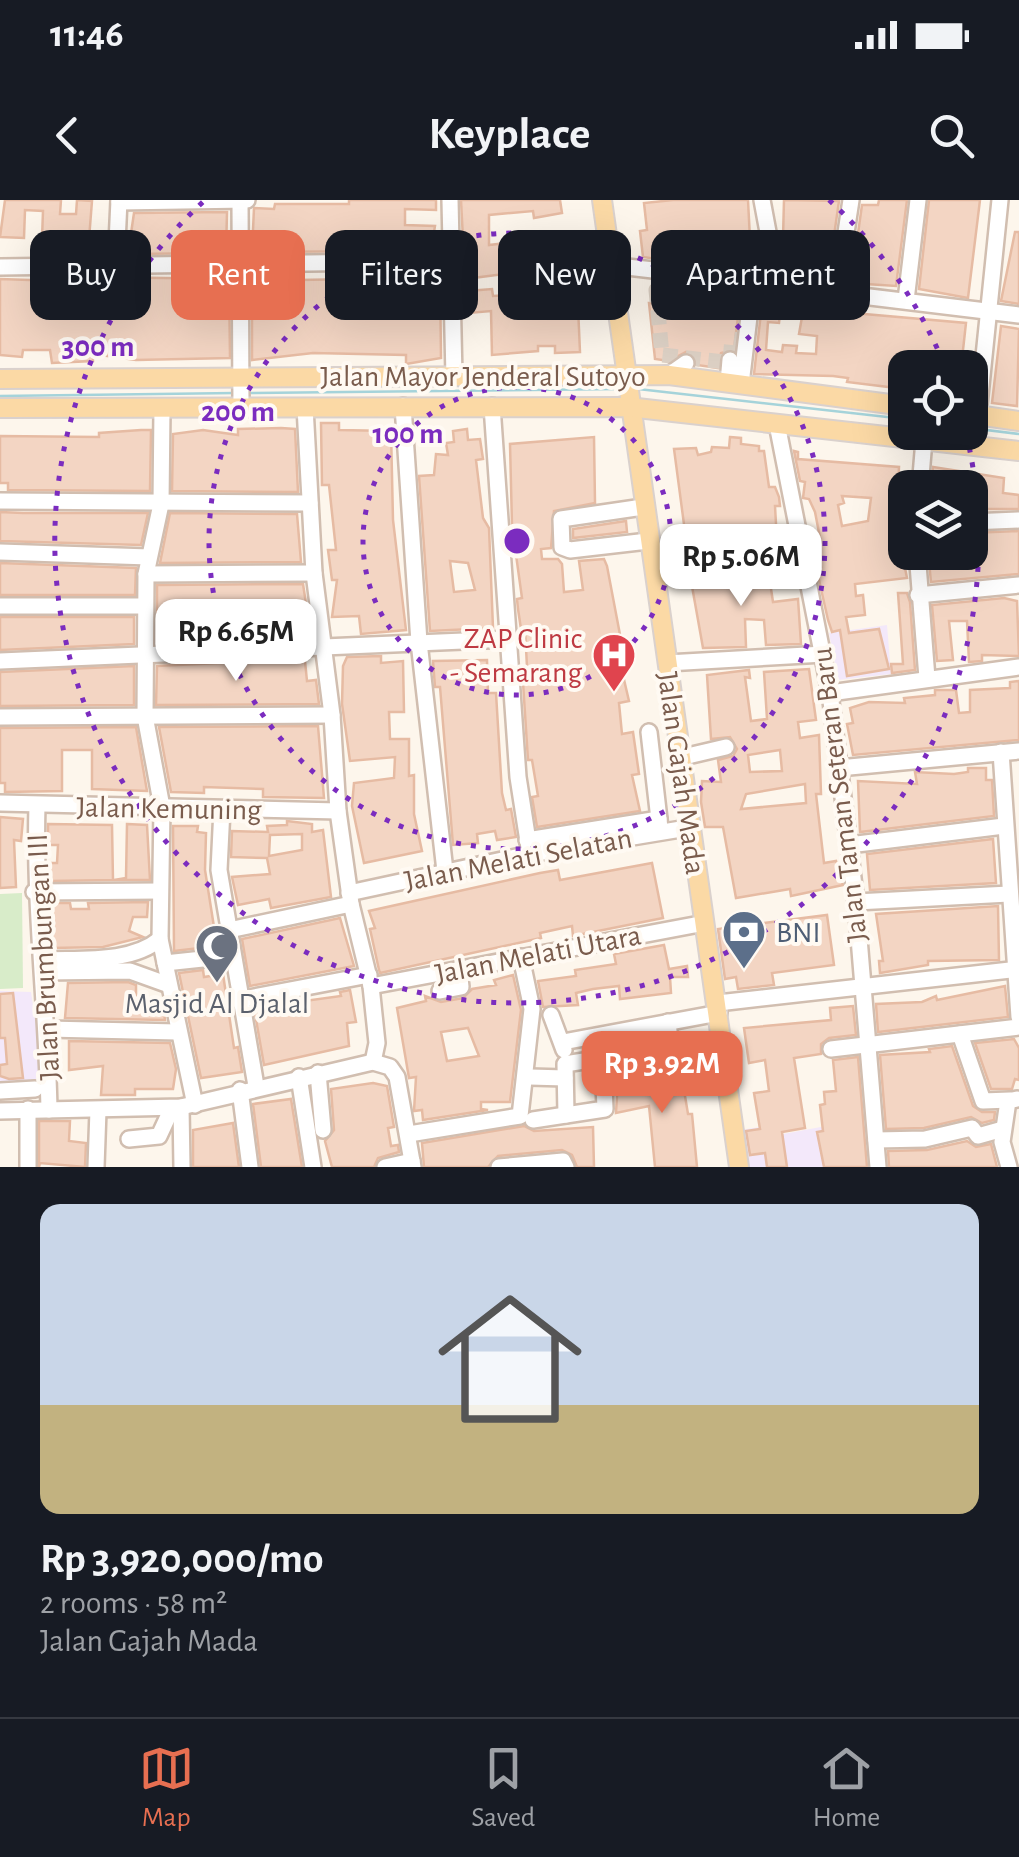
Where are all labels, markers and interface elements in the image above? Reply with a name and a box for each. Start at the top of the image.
text: 11:46 [50,16,124,54]
icon: back [40,108,95,163]
icon: search [924,108,979,163]
text: Keyplace [428,112,591,157]
chip: Buy [30,230,151,320]
chip: Rent [171,230,305,320]
chip: Filters [325,230,478,320]
chip: New [498,230,631,320]
chip: Apartment [651,230,870,320]
text: 300 m [62,332,134,362]
map controls [888,350,988,570]
button: locate [888,350,988,450]
street label: Jalan Mayor Jenderal Sutoyo [320,362,646,392]
text: 200 m [201,397,275,427]
text: 100 m [373,419,443,449]
button: layers [888,470,988,570]
centre of rings [499,523,535,559]
pin: Rp 5.06M [638,524,844,609]
text: Rp 5.06M [682,540,800,572]
pin: Rp 6.65M [133,599,339,684]
text: Rp 6.65M [177,615,295,647]
place label: ZAP Clinic - Semarang [450,624,582,688]
hospital icon: ZAP Clinic - Semarang [591,632,637,693]
street label: Jalan Taman Seteran Baru [807,646,873,944]
street label: Jalan Gajah Mada [652,670,710,876]
street label: Jalan Kemuning [76,792,262,826]
street label: Jalan Melati Selatan [402,823,635,897]
street label: Jalan Brumbungan III [23,833,65,1081]
bank icon: BNI [721,909,767,970]
place label: BNI [776,918,821,948]
street label: Jalan Melati Utara [433,920,644,990]
mosque icon: Masjid Al Djalal [194,923,240,984]
place label: Masjid Al Djalal [125,989,309,1019]
pin: Rp 3.92M [559,1031,765,1116]
text: Rp 3.92M [604,1047,720,1079]
icon: home [420,1269,600,1449]
text: Rp 3,920,000/mo [40,1538,324,1580]
text: 2 rooms · 58 m² [40,1587,227,1619]
text: Jalan Gajah Mada [40,1625,258,1657]
tab: Map [139,1741,194,1835]
tab: Saved [471,1741,535,1835]
tab: Home [813,1741,880,1835]

